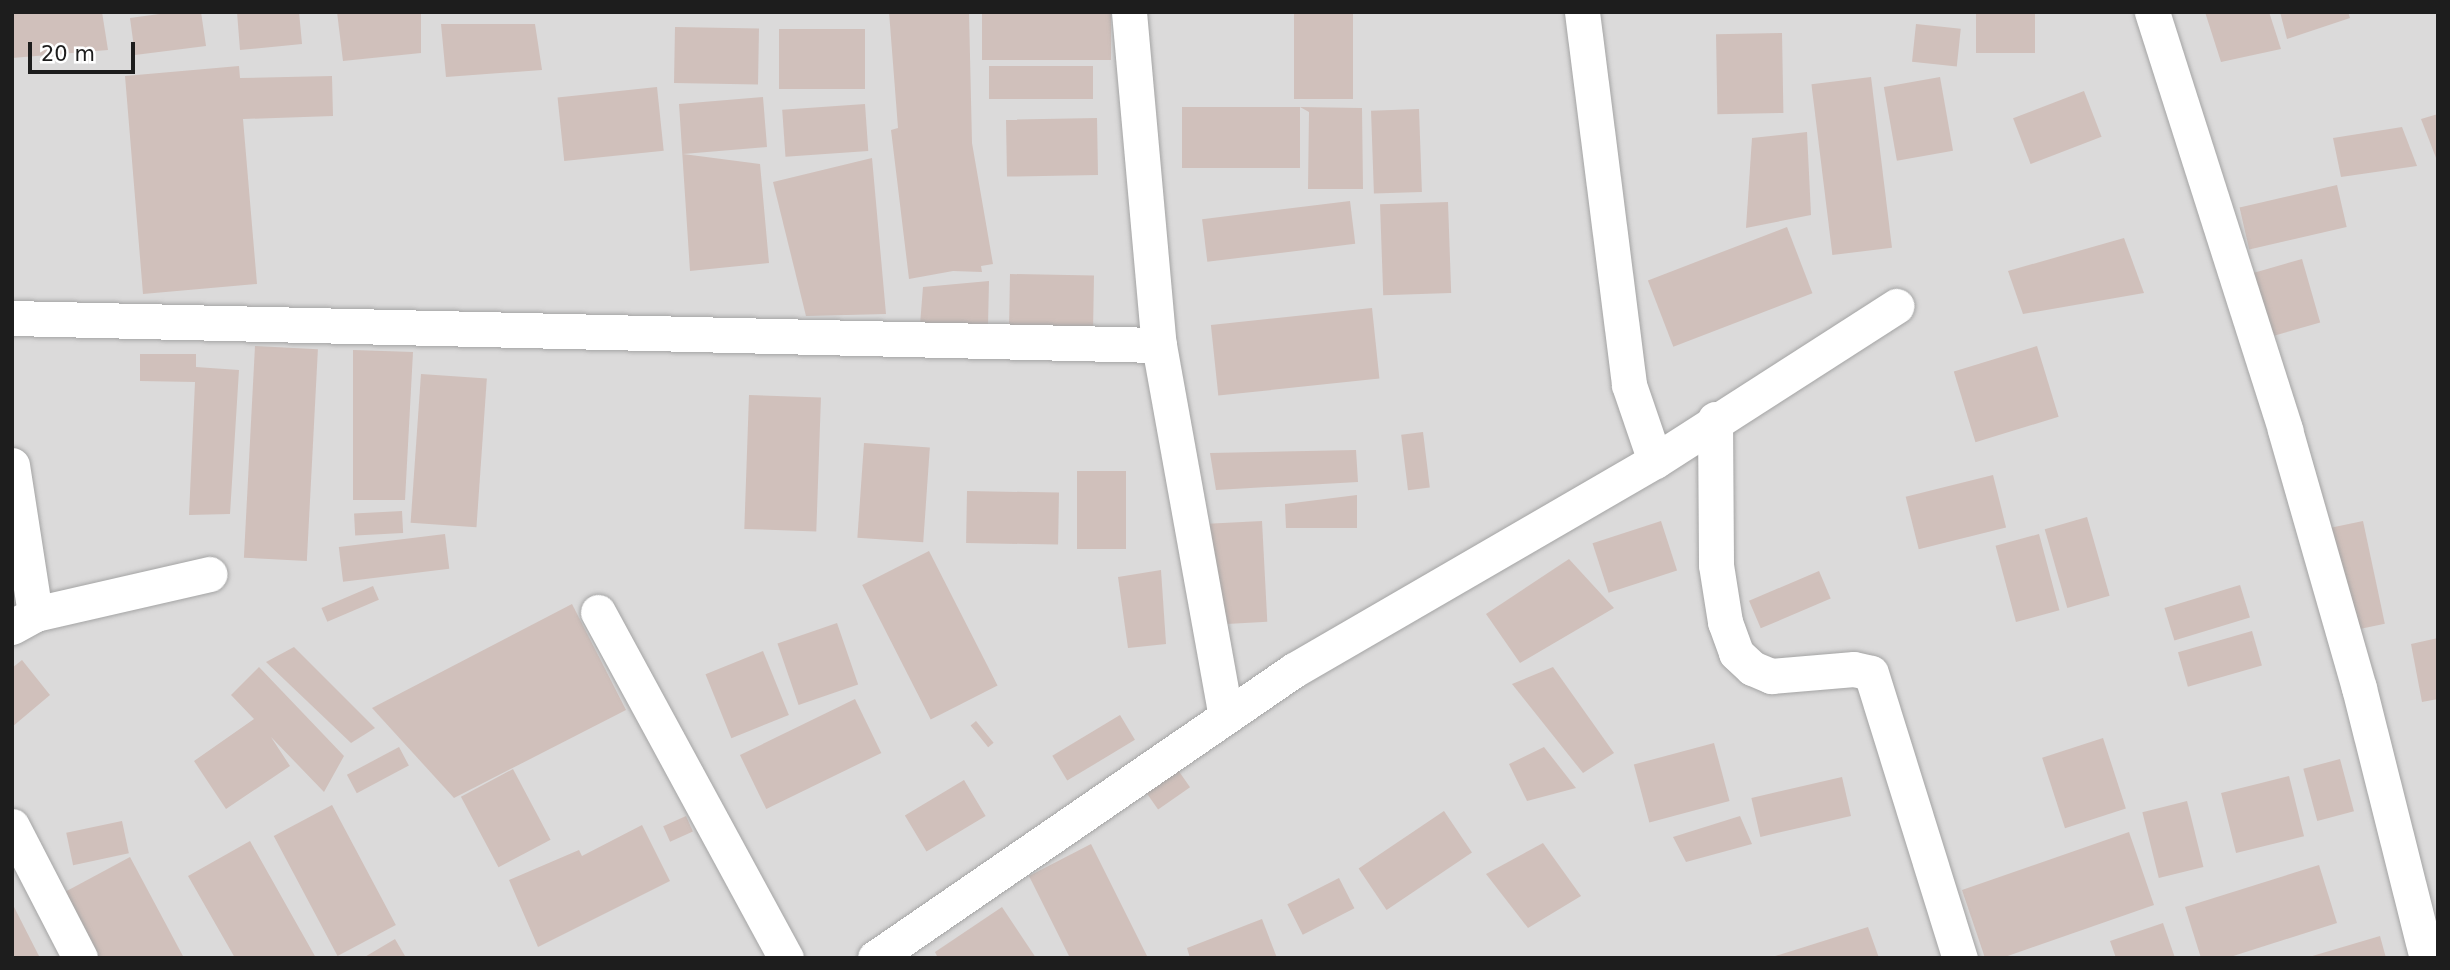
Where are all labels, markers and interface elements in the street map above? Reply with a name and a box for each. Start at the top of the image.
scale bar [32,28,138,72]
text: 20 m [41,42,95,66]

